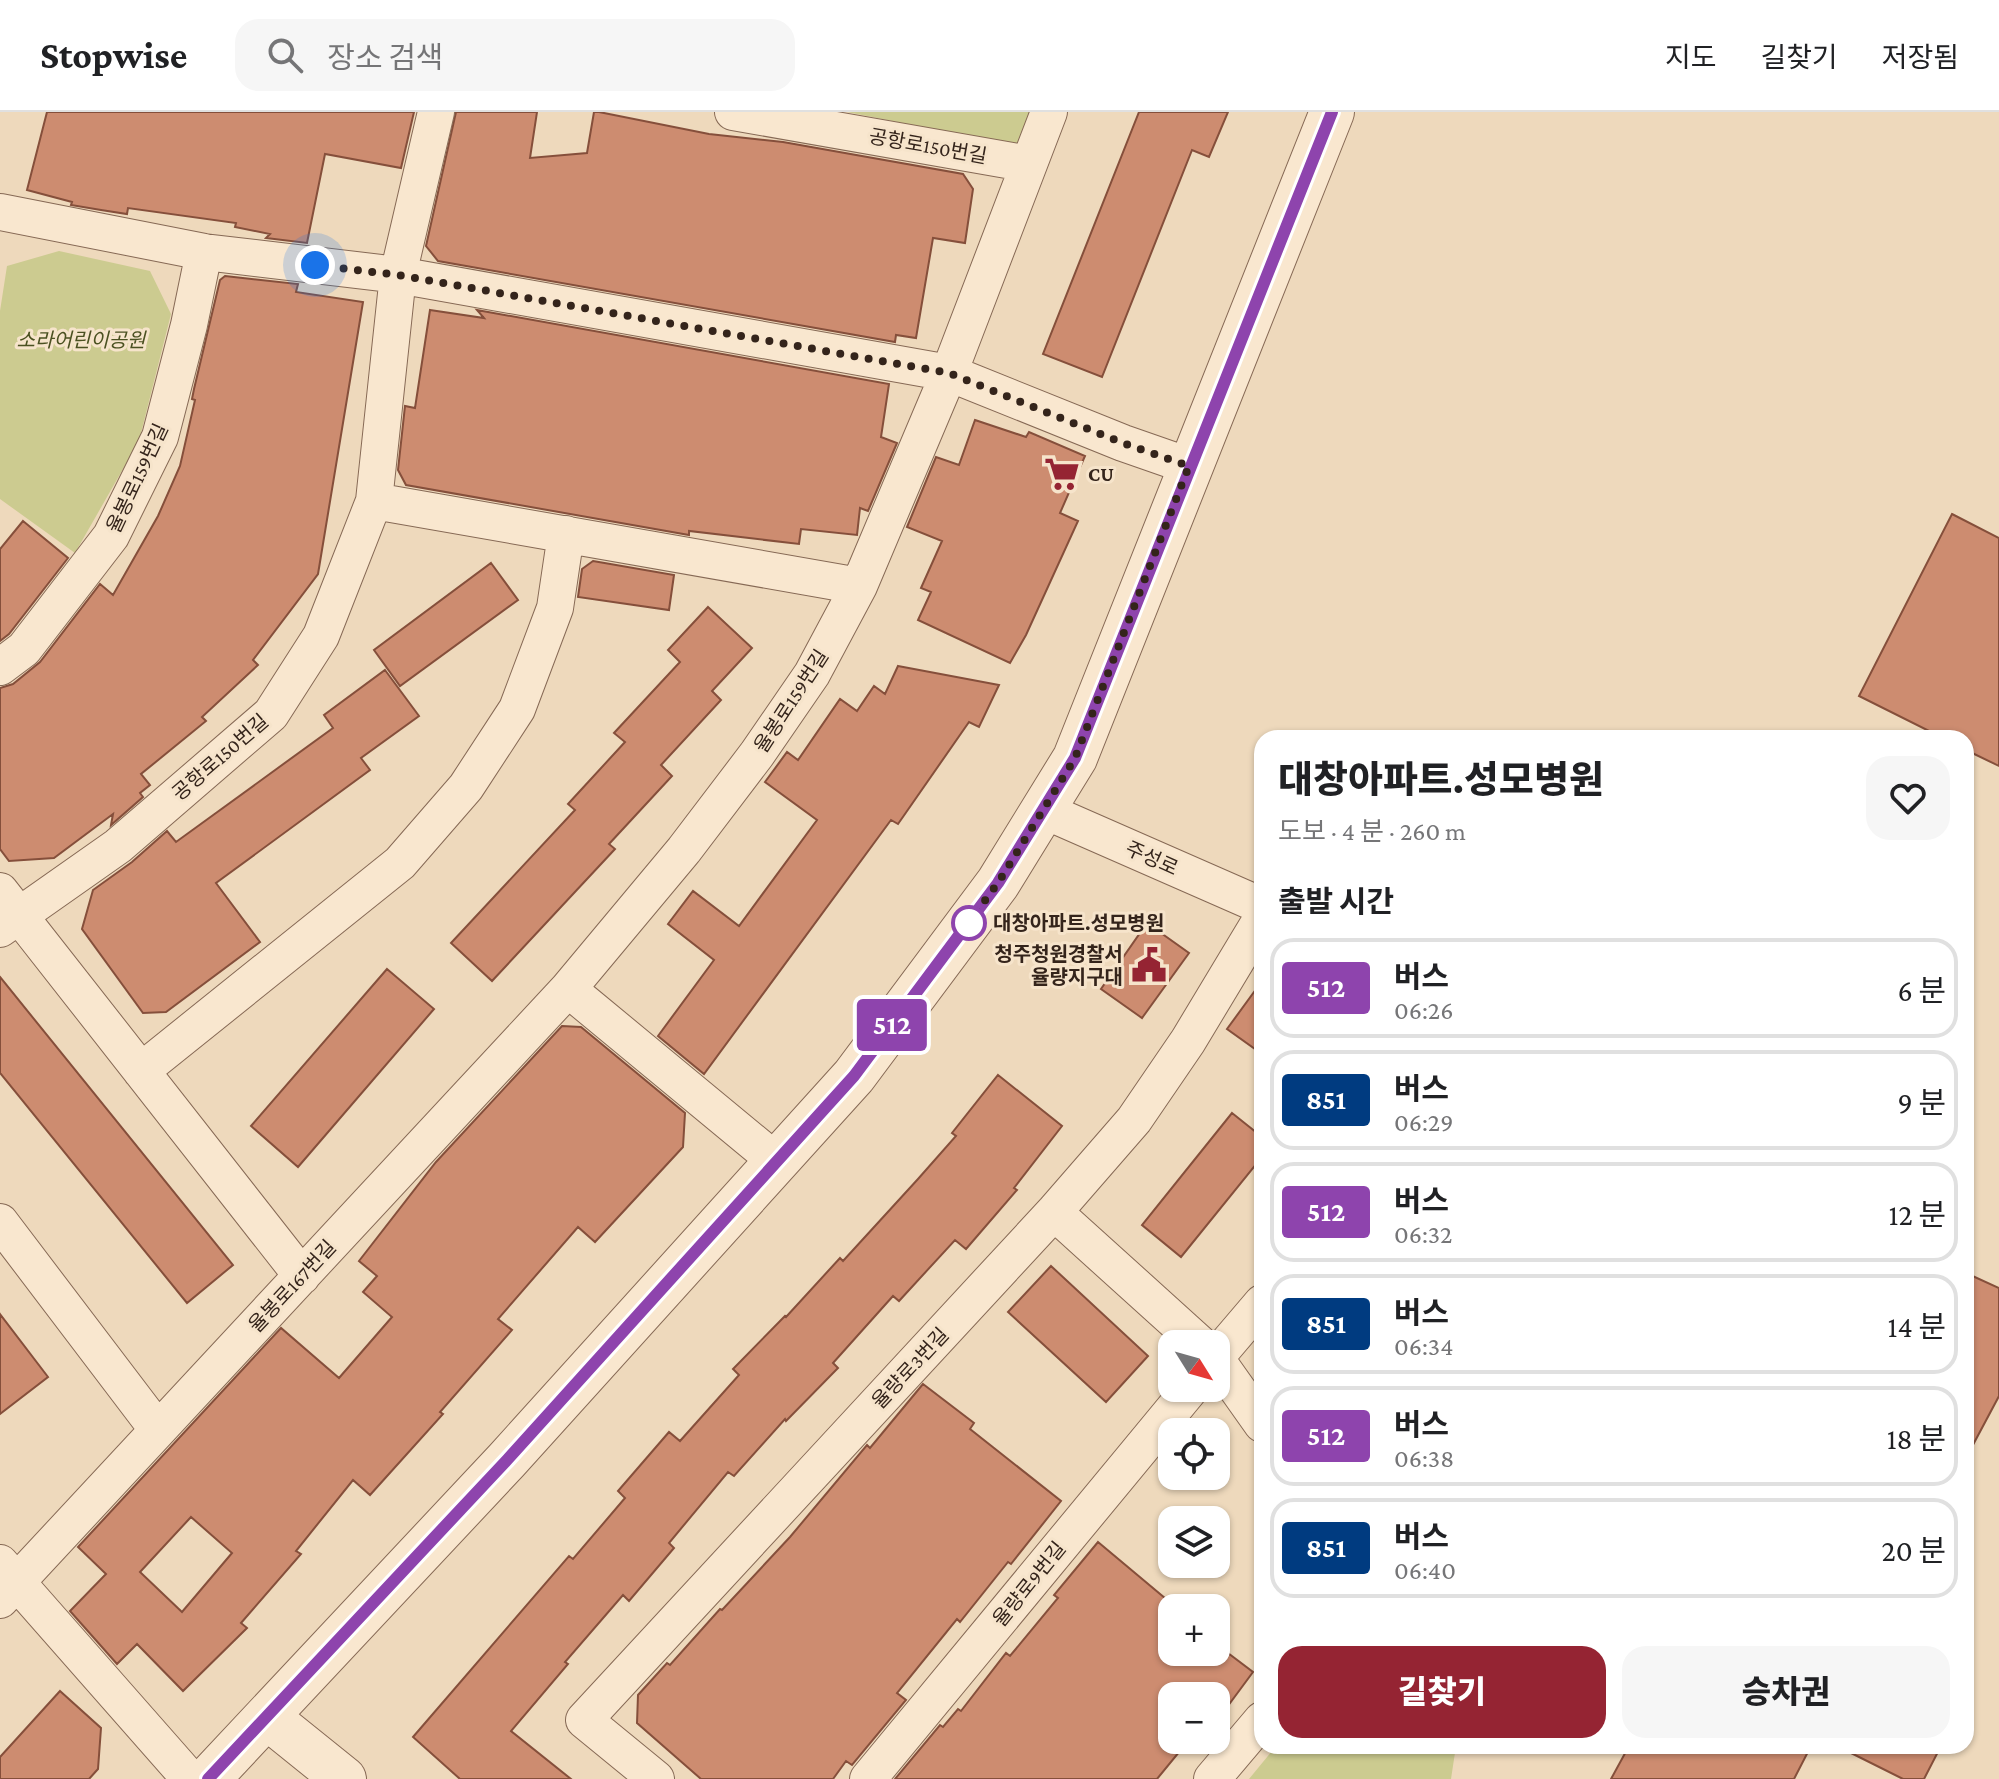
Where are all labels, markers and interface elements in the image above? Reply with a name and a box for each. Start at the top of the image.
search box [235,19,795,91]
icon: search [263,33,307,77]
text: Stopwise [40,34,187,76]
text: 장소 검색 [327,41,443,74]
text: 지도 [1665,42,1716,73]
text: 길찾기 [1760,42,1838,73]
text: 저장됨 [1882,42,1959,73]
street label: 공항로150번길 [867,125,989,167]
your location [295,245,335,285]
park label: 소라어린이공원 [17,329,147,351]
street label: 율봉로159번길 [102,420,172,536]
supermarket icon: CU [1043,455,1081,493]
place label: CU [1088,463,1114,485]
street label: 율봉로159번길 [750,646,832,756]
street label: 공항로150번길 [168,710,272,804]
button: heart [1866,756,1950,840]
text: 대창아파트.성모병원 [1278,759,1604,801]
text: 도보 · 4 분 · 260 m [1278,817,1466,846]
street label: 주성로 [1122,837,1182,879]
text: 출발 시간 [1278,885,1394,918]
marker: 대창아파트.성모병원 [952,906,986,940]
place label: 대창아파트.성모병원 [993,912,1164,934]
place label: 청주청원경찰서 율량지구대 [994,943,1123,988]
public building icon: 청주청원경찰서 율량지구대 [1130,946,1168,984]
text: 버스 [1394,960,1449,993]
text: 512 [1307,972,1345,1003]
text: 6 분 [1898,974,1946,1007]
text: 06:26 [1394,996,1453,1025]
line badge: 512 [846,999,938,1051]
text: 512 [873,1009,911,1040]
text: 버스 [1394,1072,1449,1105]
text: 851 [1306,1084,1346,1115]
text: 9 분 [1898,1086,1946,1119]
text: 06:29 [1394,1108,1453,1137]
text: 버스 [1394,1184,1449,1217]
text: 512 [1307,1196,1345,1227]
text: 12 분 [1889,1198,1946,1231]
text: 06:32 [1394,1220,1452,1249]
street label: 율봉로167번길 [244,1236,340,1336]
text: 버스 [1394,1296,1449,1329]
text: 851 [1306,1308,1346,1339]
text: 14 분 [1887,1310,1946,1343]
street label: 율량로3번길 [867,1323,953,1413]
north arrow [1158,1330,1230,1402]
map controls [1158,1330,1230,1754]
text: 06:34 [1394,1332,1453,1361]
text: 버스 [1394,1408,1449,1441]
button: locate [1158,1418,1230,1490]
text: 512 [1307,1420,1345,1451]
text: 18 분 [1887,1422,1946,1455]
text: 06:38 [1394,1444,1454,1473]
button: layers [1158,1506,1230,1578]
text: 버스 [1394,1520,1449,1553]
text: 851 [1306,1532,1346,1563]
text: 20 분 [1882,1534,1946,1567]
street label: 율량로9번길 [988,1537,1070,1631]
text: 06:40 [1394,1556,1456,1585]
button: + [1158,1594,1230,1666]
button: 길찾기 [1278,1646,1606,1738]
button: 승차권 [1622,1646,1950,1738]
button: − [1158,1682,1230,1754]

